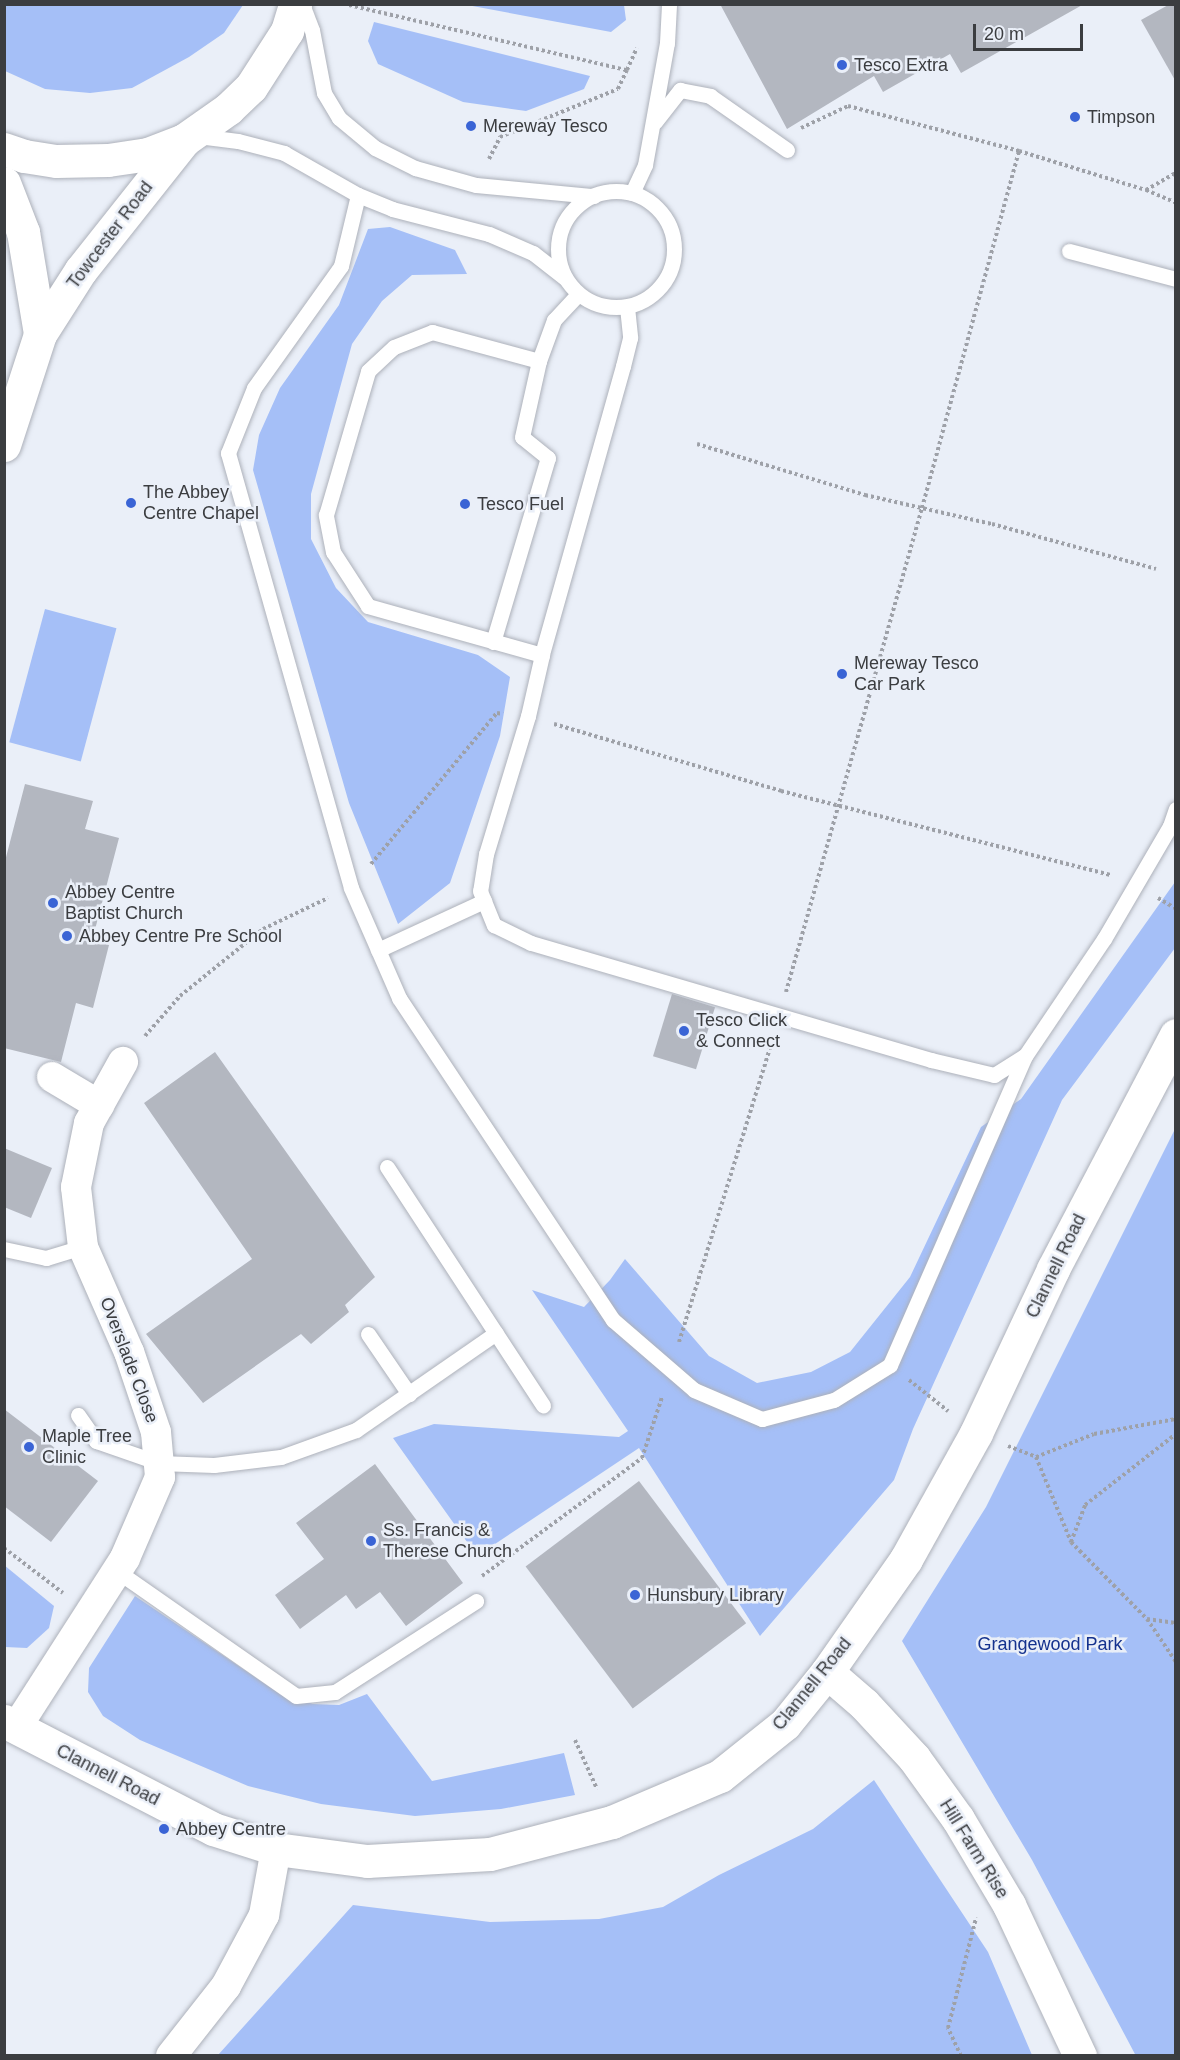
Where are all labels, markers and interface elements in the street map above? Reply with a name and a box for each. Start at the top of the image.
scale bar [976,12,1086,50]
text: 20 m [984,24,1024,44]
place label: Tesco Extra [854,54,948,76]
marker: Tesco Extra [835,58,849,72]
place label: Timpson [1087,106,1155,128]
marker: Timpson [1068,110,1082,124]
place label: Mereway Tesco [483,115,608,137]
marker: Mereway Tesco [464,119,478,133]
street label: Towcester Road [63,177,157,293]
place label: The Abbey Centre Chapel [143,482,259,524]
place label: Tesco Fuel [477,493,564,515]
marker: The Abbey Centre Chapel [124,496,138,510]
marker: Tesco Fuel [458,497,472,511]
place label: Mereway Tesco Car Park [854,653,979,696]
marker: Mereway Tesco Car Park [835,667,849,681]
place label: Abbey Centre Baptist Church [65,882,183,924]
marker: Abbey Centre Baptist Church [46,896,60,910]
place label: Abbey Centre Pre School [79,925,282,947]
marker: Abbey Centre Pre School [60,929,74,943]
place label: Tesco Click & Connect [696,1010,787,1052]
marker: Tesco Click & Connect [677,1024,691,1038]
street label: Clannell Road [1022,1210,1090,1322]
street label: Overslade Close [95,1294,163,1426]
place label: Maple Tree Clinic [42,1426,132,1468]
marker: Maple Tree Clinic [20,1438,38,1456]
place label: Ss. Francis & Therese Church [383,1520,512,1562]
marker: Ss. Francis & Therese Church [364,1534,378,1548]
place label: Hunsbury Library [647,1584,784,1606]
marker: Hunsbury Library [628,1588,642,1602]
street label: Clannell Road [768,1633,856,1735]
park label: Grangewood Park [977,1633,1123,1655]
street label: Clannell Road [53,1740,163,1810]
street label: Hill Farm Rise [935,1795,1013,1903]
place label: Abbey Centre [176,1818,286,1840]
marker: Abbey Centre [157,1822,171,1836]

